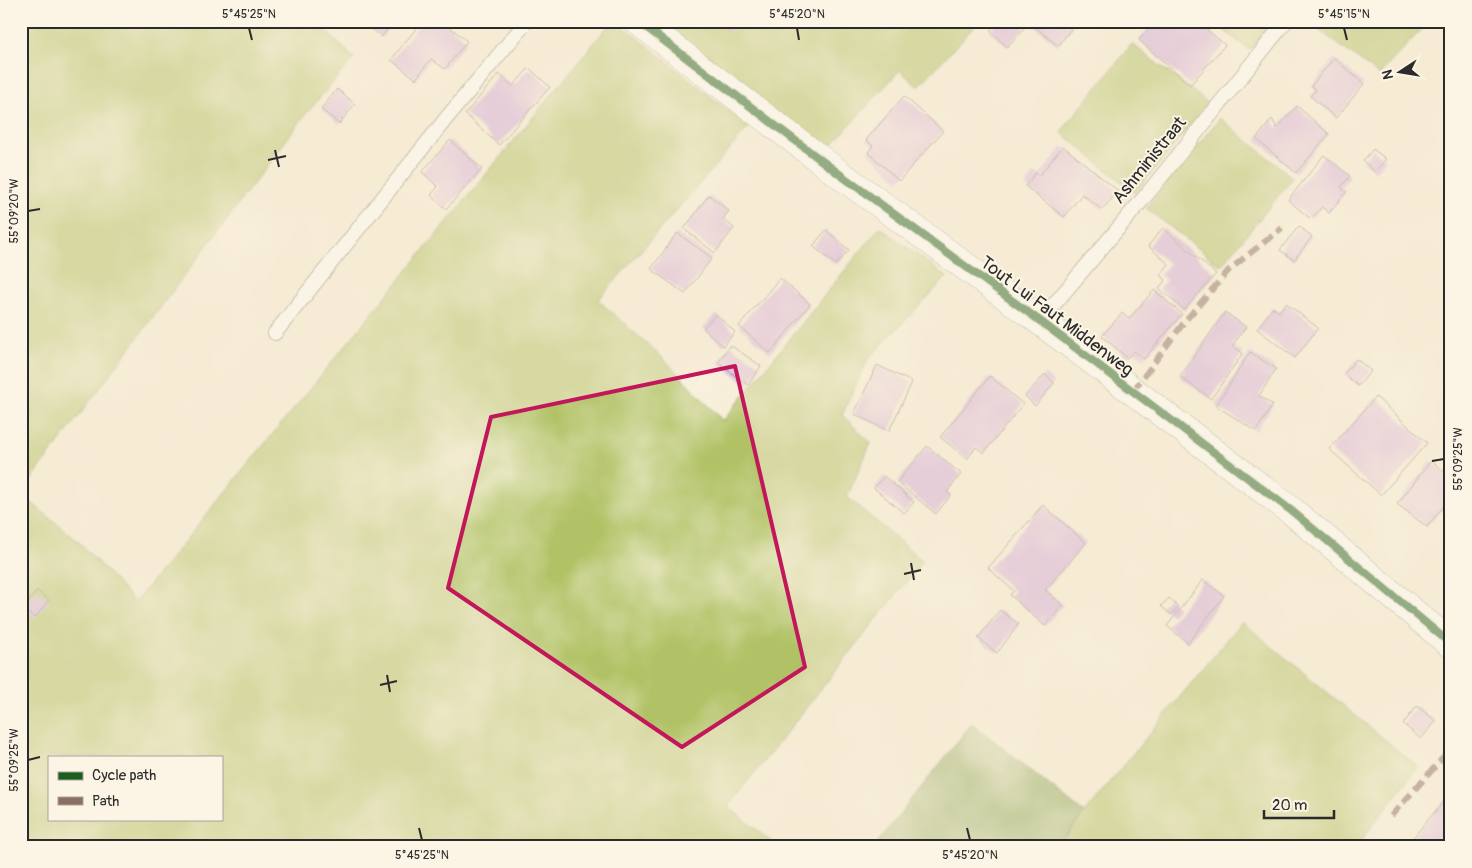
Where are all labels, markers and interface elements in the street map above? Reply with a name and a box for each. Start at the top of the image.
text: 5°45'25"N [222,7,276,22]
text: 5°45'20"N [769,7,825,22]
text: 5°45'15"N [1318,7,1370,22]
north arrow [1374,48,1424,98]
text: N [1378,68,1397,81]
street label: Ashministraat [1107,111,1192,209]
text: 55°09'20"W [7,178,22,244]
street label: Tout Lui Faut Middenweg [975,251,1138,382]
text: 55°09'25"W [1451,427,1466,491]
text: 55°09'25"W [7,728,22,792]
legend [48,756,222,820]
text: Cycle path [92,766,156,785]
scale bar [1264,788,1334,820]
text: Path [92,792,119,811]
text: 20 m [1272,796,1307,815]
text: 5°45'25"N [395,848,449,863]
text: 5°45'20"N [942,848,998,863]

